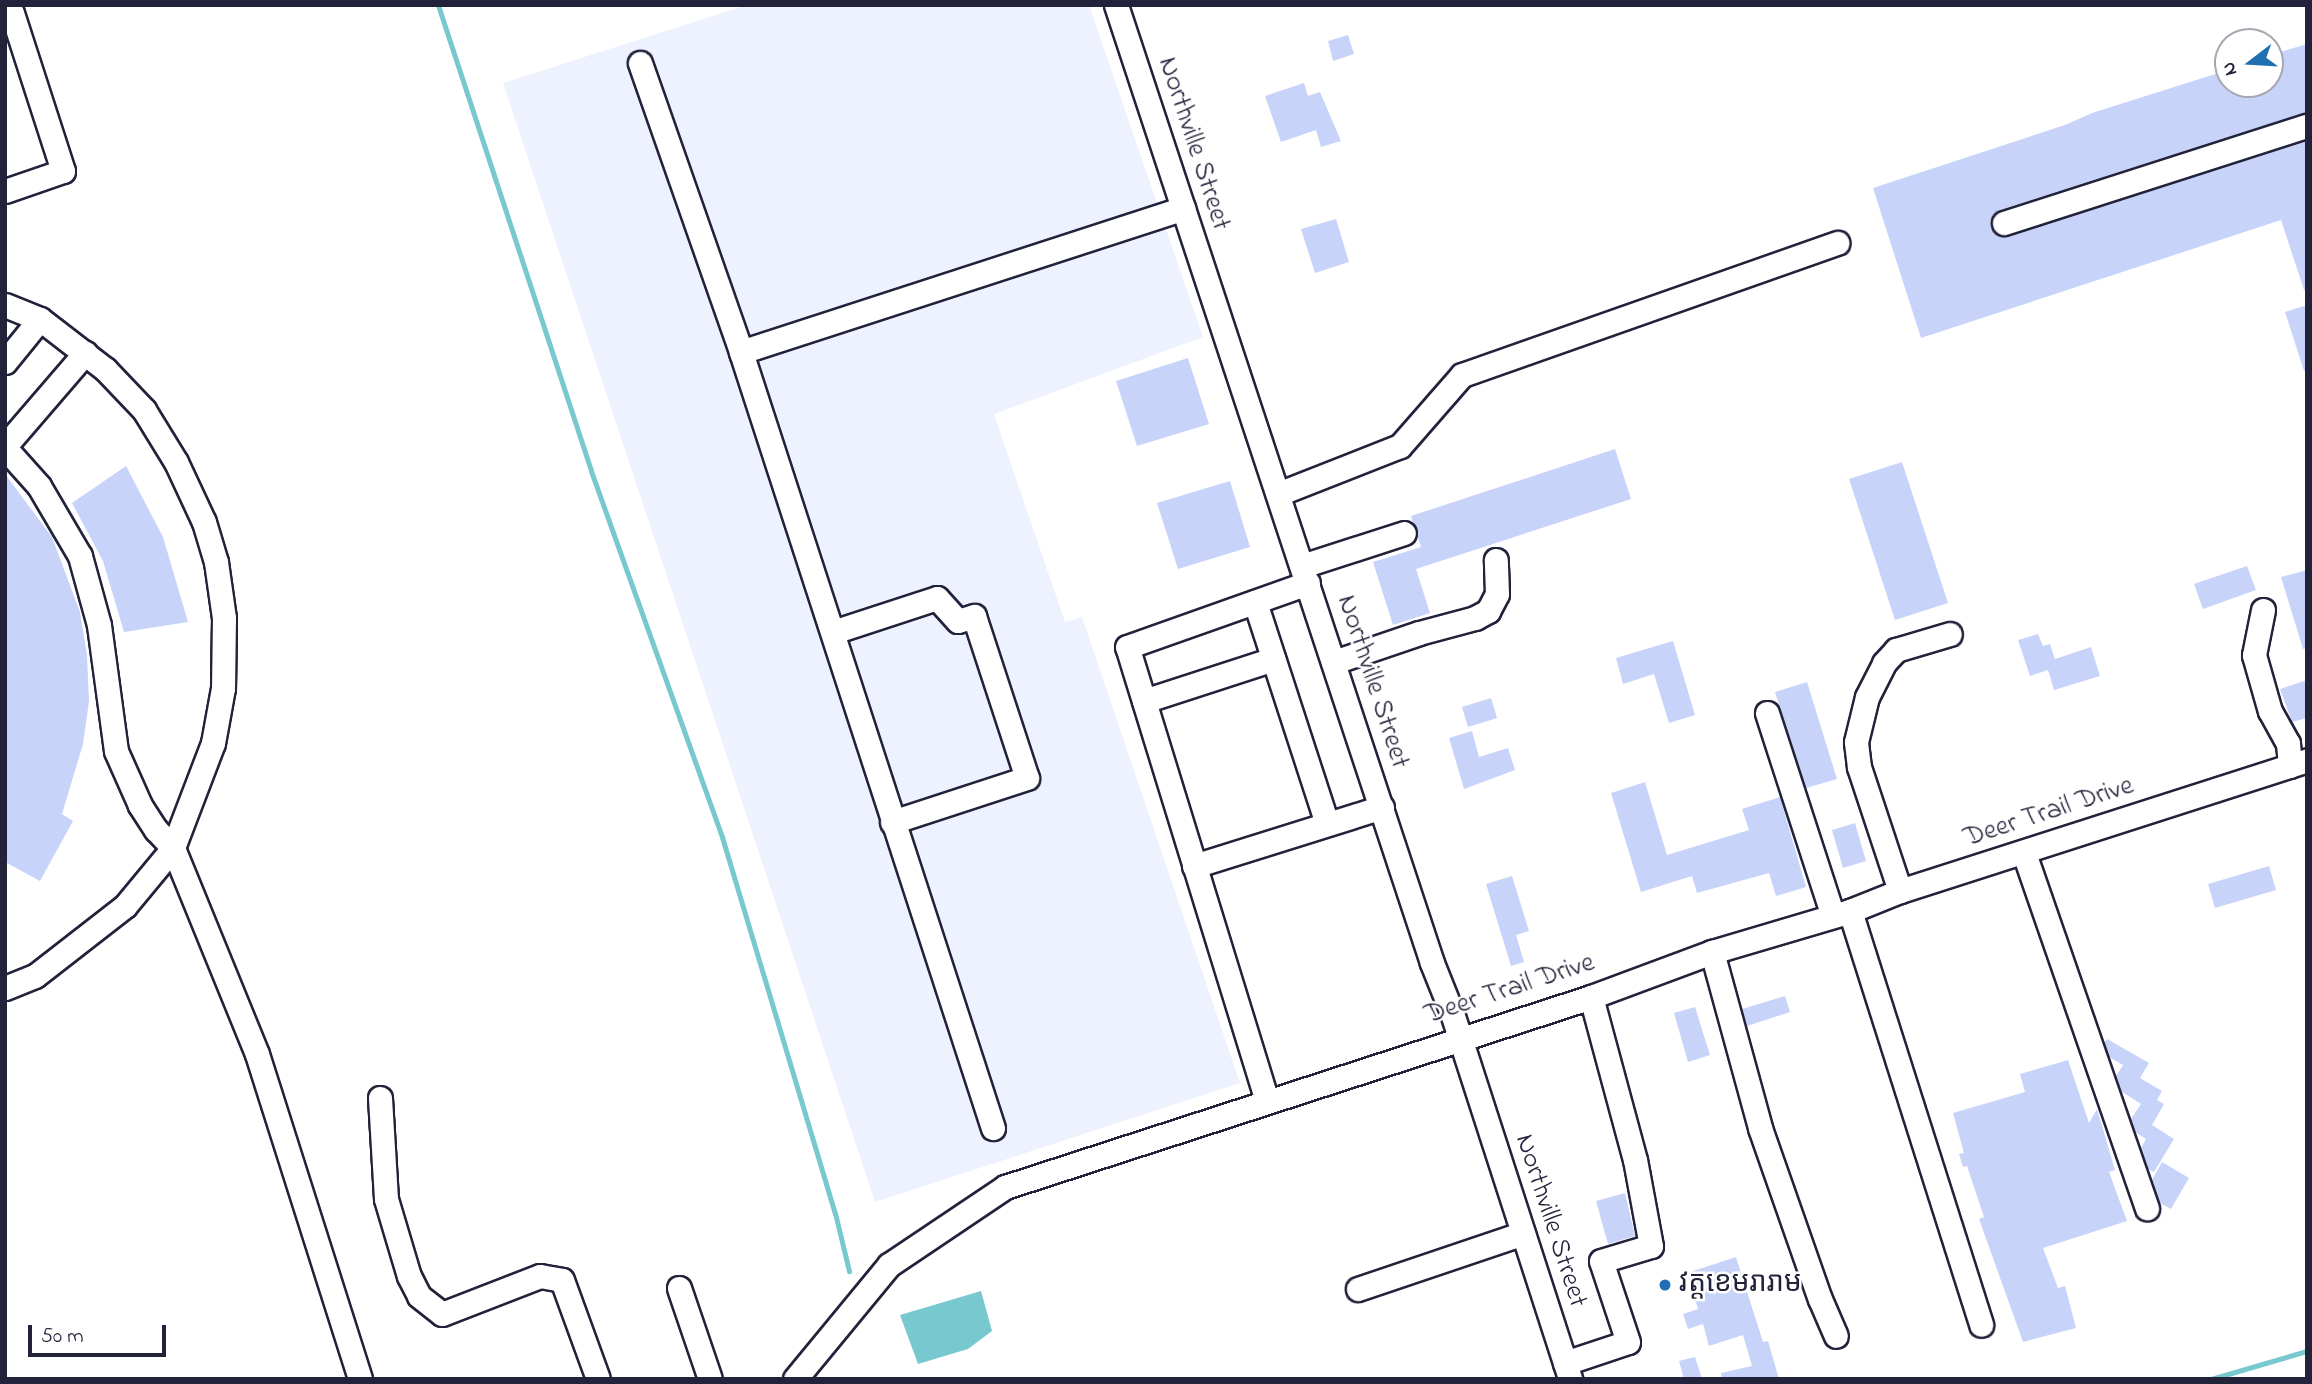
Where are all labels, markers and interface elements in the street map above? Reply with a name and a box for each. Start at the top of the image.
north arrow [2214,28,2284,98]
street label: Northville Street [1149,53,1237,235]
text: N [2216,59,2245,79]
street label: Northville Street [1328,591,1416,773]
street label: Deer Trail Drive [1960,770,2138,856]
street label: Deer Trail Drive [1421,947,1599,1033]
street label: Northville Street [1506,1130,1594,1312]
place label: វត្តខេមរារាម [1679,1268,1802,1302]
marker: វត្តខេមរារាម [1657,1277,1673,1293]
scale bar [32,1310,170,1354]
text: 50 m [41,1322,84,1352]

